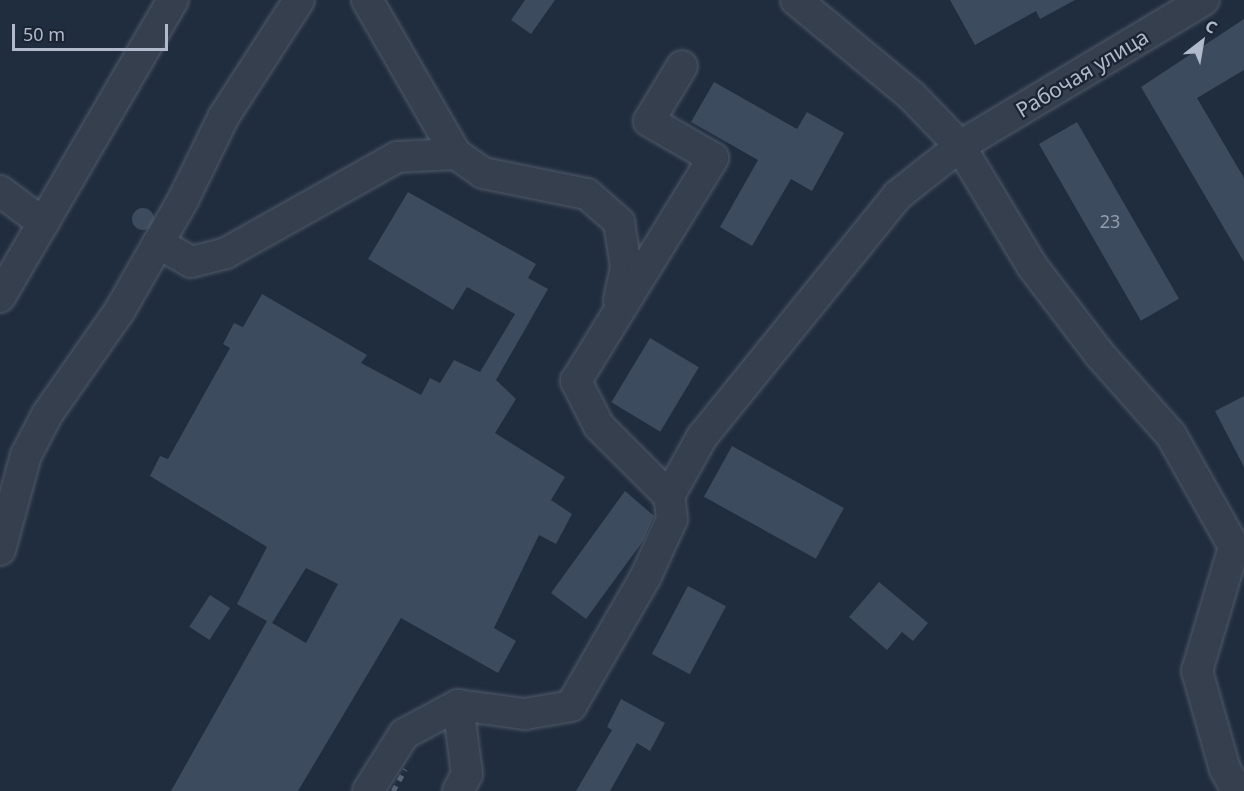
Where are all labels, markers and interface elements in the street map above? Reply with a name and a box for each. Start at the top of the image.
scale bar [15,12,171,50]
north arrow [1172,12,1232,72]
text: С [1201,14,1221,39]
text: 50 m [23,22,65,46]
street label: Рабочая улица [1011,24,1153,122]
house number: 23 [1100,210,1120,232]

